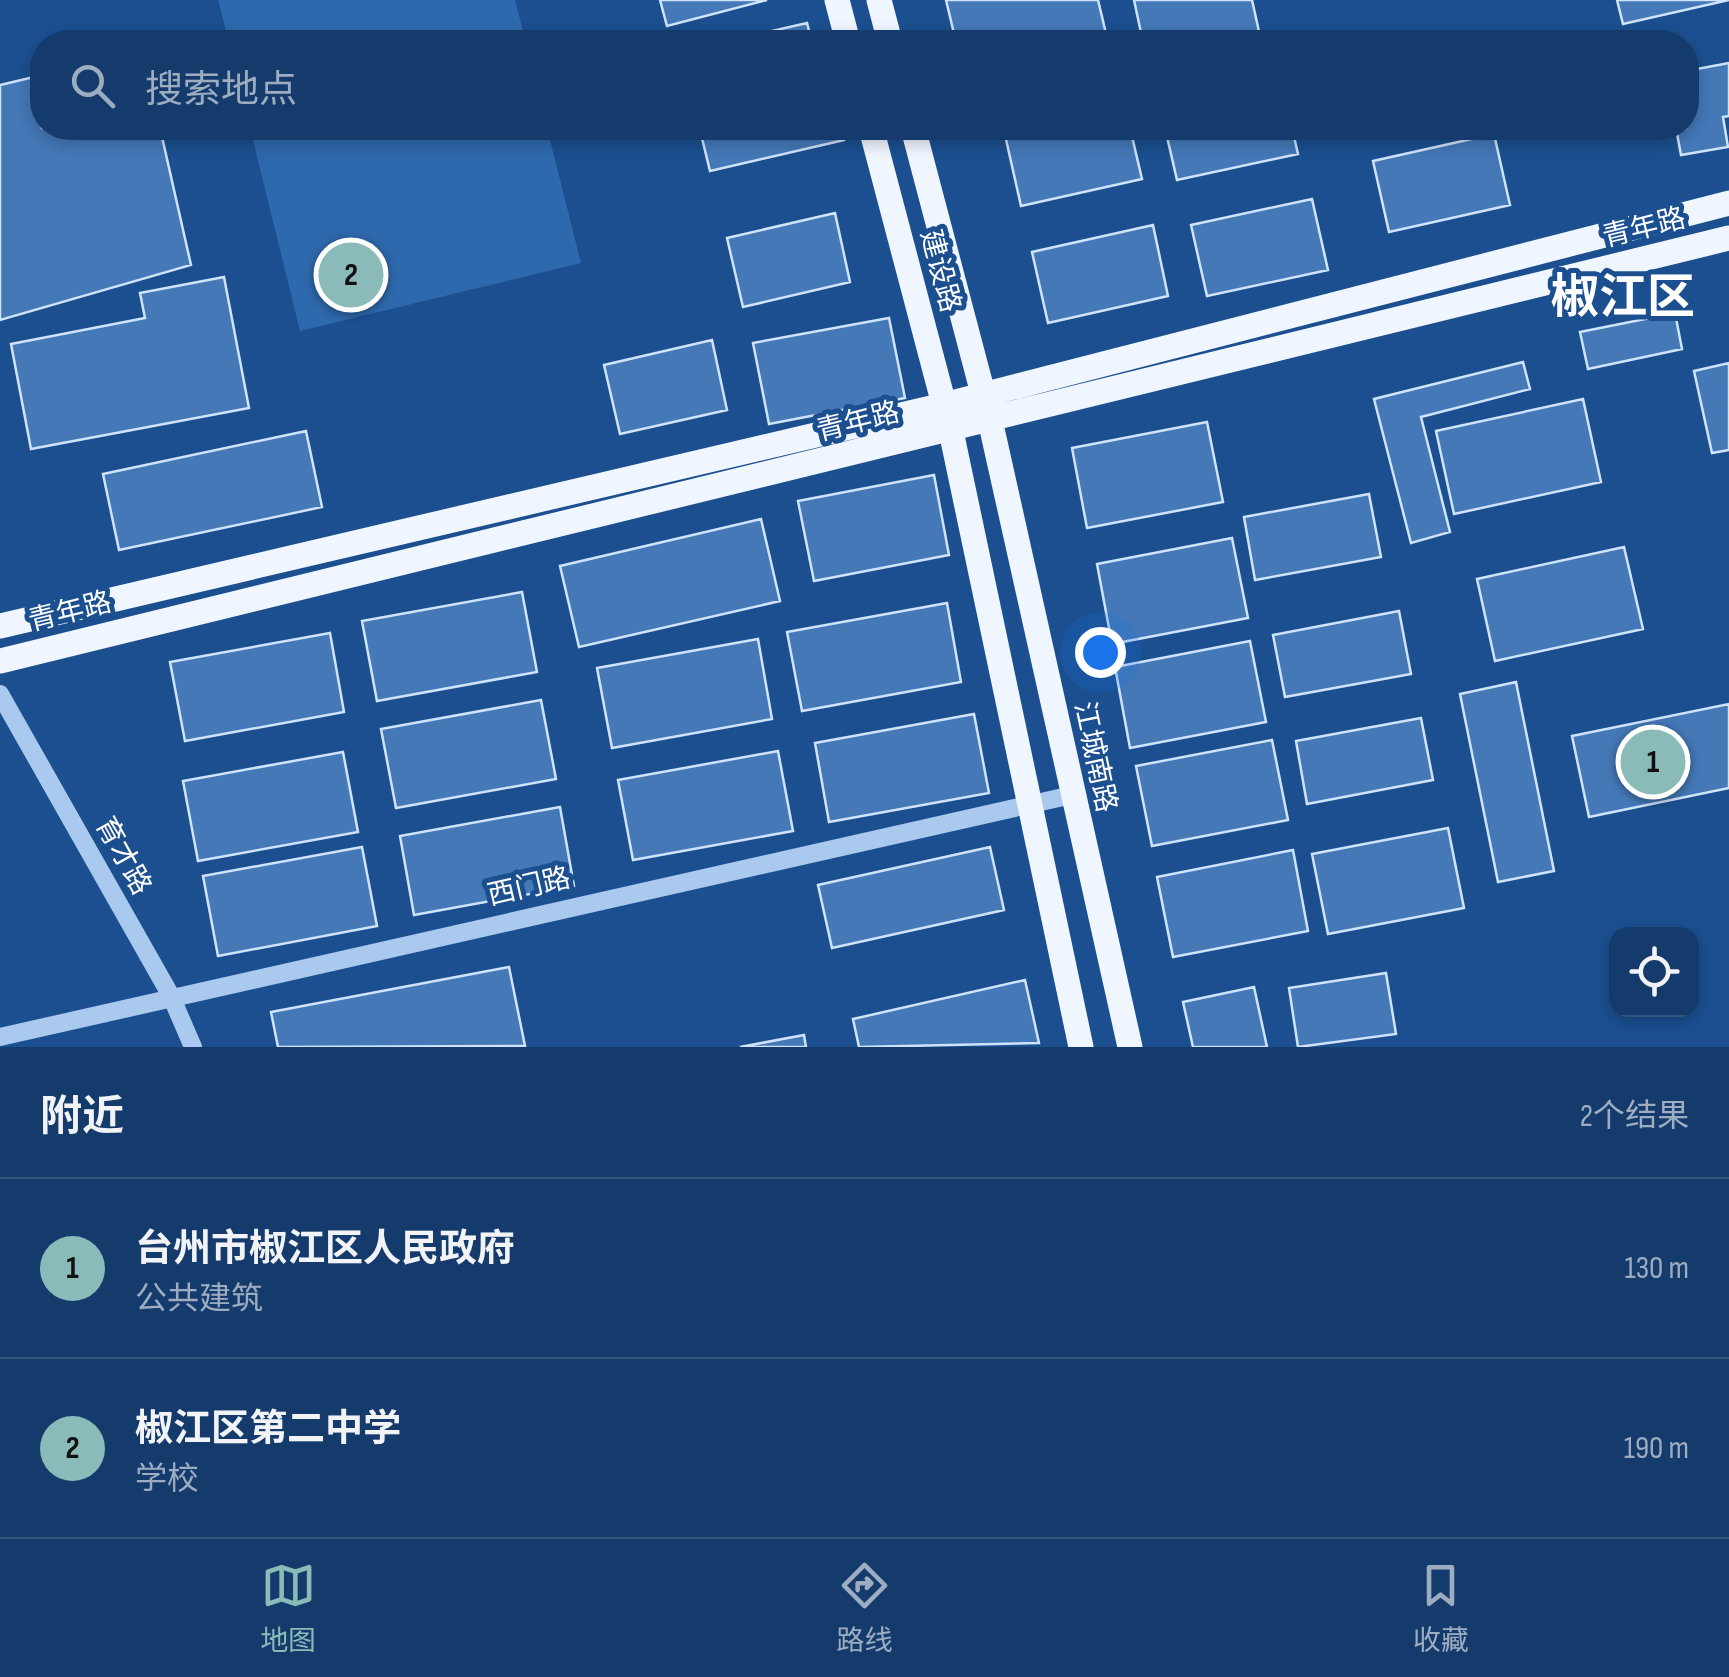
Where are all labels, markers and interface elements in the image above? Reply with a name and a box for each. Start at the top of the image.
search box [30,30,1699,140]
icon: search [65,58,120,113]
text: 搜索地点 [145,68,297,113]
street label: 青年路 [1599,202,1689,254]
street label: 建设路 [913,226,967,316]
pin: 2 [318,238,384,312]
district label: 椒江区 [1551,270,1695,327]
street label: 青年路 [813,396,903,448]
street label: 青年路 [25,586,115,638]
your location [1075,627,1126,678]
street label: 江城南路 [1067,699,1123,815]
pin: 1 [1620,724,1686,800]
street label: 育才路 [88,811,158,901]
street label: 西门路 [484,861,574,913]
map controls [1609,927,1699,1017]
button: locate [1609,927,1699,1017]
text: 附近 [40,1092,124,1143]
text: 2个结果 [1580,1097,1689,1136]
text: 台州市椒江区人民政府 [135,1227,515,1272]
text: 1 [66,1249,79,1288]
text: 130 m [1624,1249,1689,1288]
text: 公共建筑 [135,1280,263,1319]
text: 椒江区第二中学 [135,1407,401,1452]
text: 2 [65,1429,80,1468]
text: 190 m [1624,1429,1689,1468]
text: 学校 [135,1460,199,1499]
tab: 地图 [260,1558,316,1658]
tab: 路线 [836,1558,893,1658]
tab: 收藏 [1413,1558,1469,1658]

